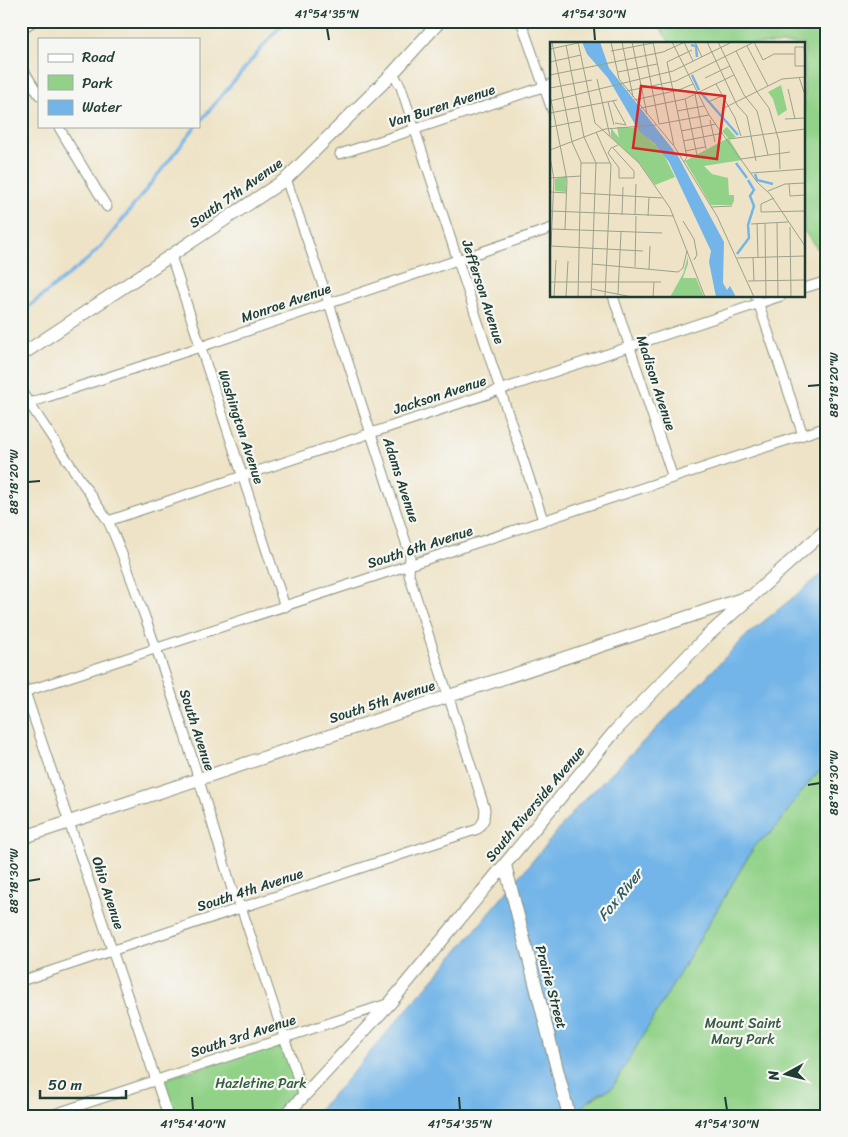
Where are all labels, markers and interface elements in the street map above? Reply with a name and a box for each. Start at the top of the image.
text: 41°54'35"N [295,3,360,25]
text: 41°54'30"N [562,3,627,25]
legend [38,38,200,128]
inset map [550,42,806,298]
text: Road [82,44,115,70]
text: Park [82,70,113,96]
street label: Van Buren Avenue [386,77,499,135]
text: Water [82,94,122,120]
street label: South 7th Avenue [184,151,288,235]
street label: Jefferson Avenue [454,236,512,348]
street label: Monroe Avenue [237,276,335,330]
street label: Madison Avenue [629,332,683,434]
text: 88°18'20"W [823,352,845,418]
street label: Washington Avenue [211,366,271,488]
street label: Jackson Avenue [389,368,490,422]
street label: Adams Avenue [375,433,427,526]
text: 88°18'20"W [3,449,25,515]
street label: South 6th Avenue [364,518,476,576]
street label: South 5th Avenue [326,673,439,731]
street label: South Avenue [172,686,222,774]
street label: South Riverside Avenue [479,740,591,868]
text: 88°18'30"W [823,750,845,815]
text: 88°18'30"W [3,848,25,913]
street label: Ohio Avenue [84,853,132,933]
street label: South 4th Avenue [194,861,307,919]
water label: Fox River [591,861,651,927]
street label: Prairie Street [528,942,574,1032]
street label: South 3rd Avenue [187,1007,299,1065]
park label: Mount Saint Mary Park [705,1011,781,1052]
north arrow [760,1050,810,1100]
scale bar [40,1067,126,1099]
text: N [761,1069,787,1083]
park label: Hazletine Park [215,1071,307,1096]
text: 50 m [48,1072,83,1098]
text: 41°54'40"N [160,1113,226,1135]
text: 41°54'35"N [428,1113,493,1135]
text: 41°54'30"N [695,1113,760,1135]

